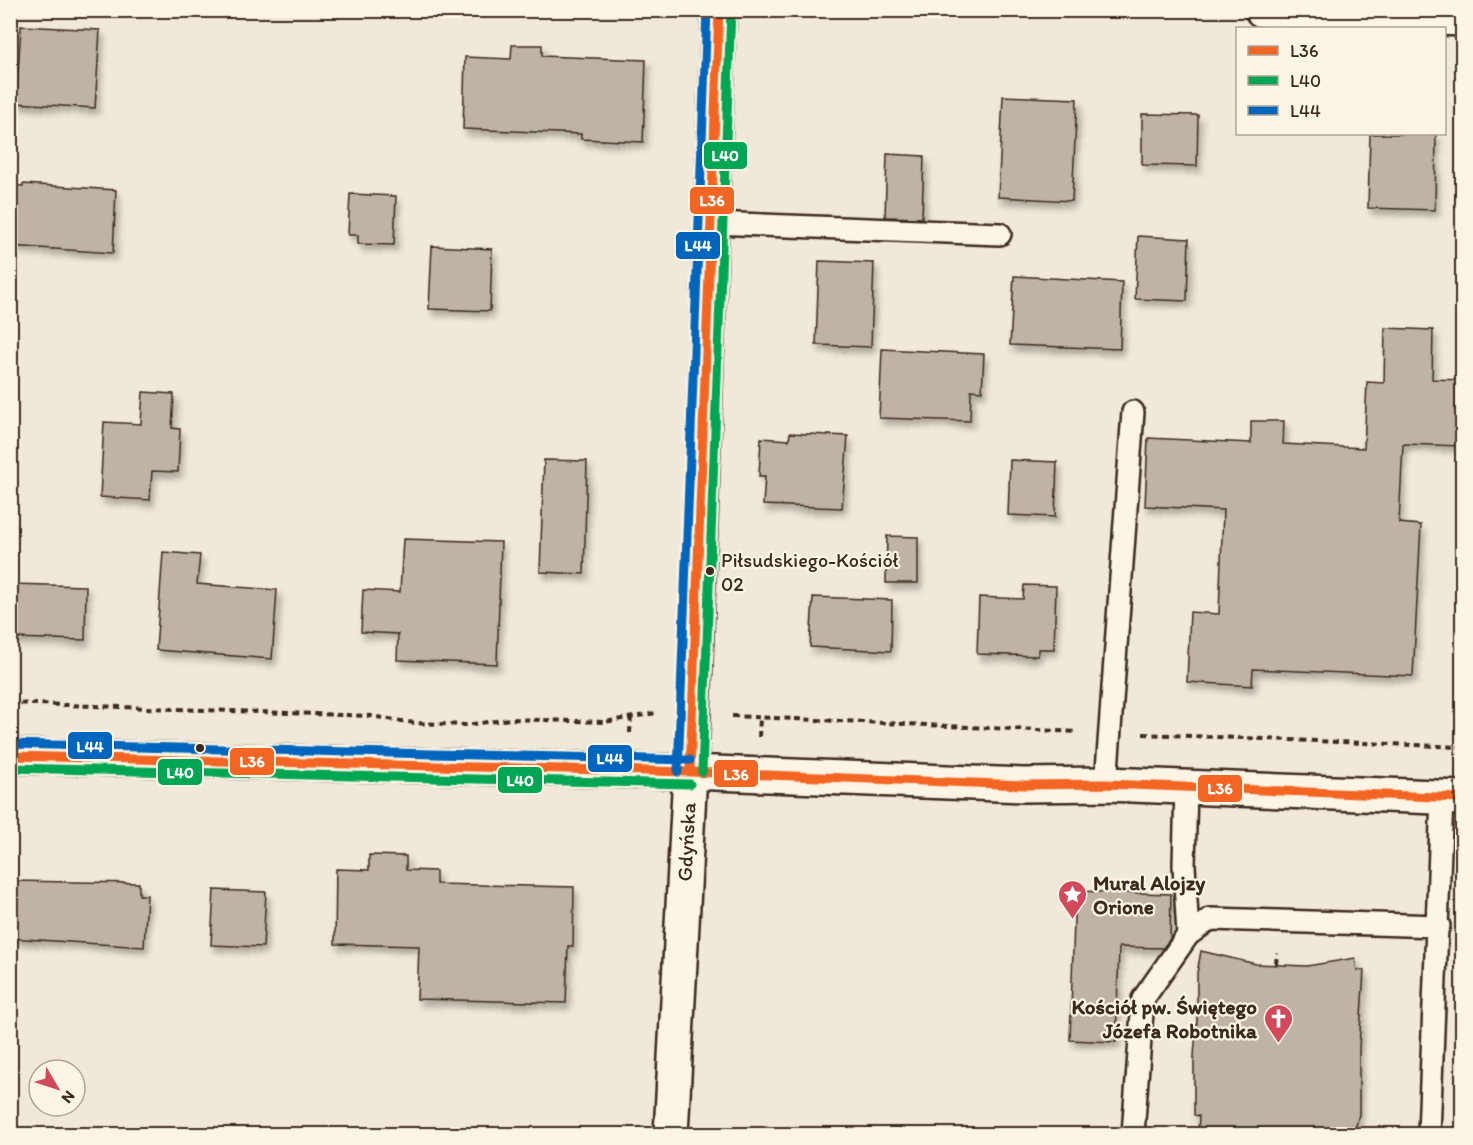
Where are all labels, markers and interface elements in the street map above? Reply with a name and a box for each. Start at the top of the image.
legend [1236,27,1446,135]
text: L36 [1290,40,1318,62]
text: L40 [1290,70,1321,92]
text: L44 [1290,100,1321,122]
line badge: L40 [703,141,748,170]
text: L40 [711,146,739,165]
line badge: L36 [689,186,735,215]
text: L36 [699,191,725,210]
line badge: L44 [675,231,721,260]
text: L44 [684,236,712,255]
place label: Piłsudskiego-Kościół 02 [721,548,899,596]
marker: Piłsudskiego-Kościół 02 [704,565,716,577]
line badge: L44 [67,731,113,760]
text: L44 [76,737,104,756]
unlabelled marker [194,742,206,754]
line badge: L44 [587,744,633,773]
line badge: L36 [229,747,275,776]
text: L44 [596,749,624,768]
text: L36 [239,752,265,771]
line badge: L40 [157,758,203,786]
line badge: L36 [713,759,759,788]
text: L40 [166,763,194,782]
text: L36 [723,765,749,784]
line badge: L40 [497,766,543,794]
text: L40 [506,771,534,790]
line badge: L36 [1197,774,1243,803]
text: L36 [1207,779,1233,798]
street label: Gdyńska [671,802,701,882]
place label: Mural Alojzy Orione [1093,870,1206,919]
place icon: Mural Alojzy Orione [1056,878,1088,920]
place label: Kościół pw. Świętego Józefa Robotnika [1072,994,1258,1043]
church icon: Kościół pw. Świętego Józefa Robotnika [1262,1002,1294,1044]
north arrow [27,1058,87,1118]
text: N [57,1087,79,1107]

